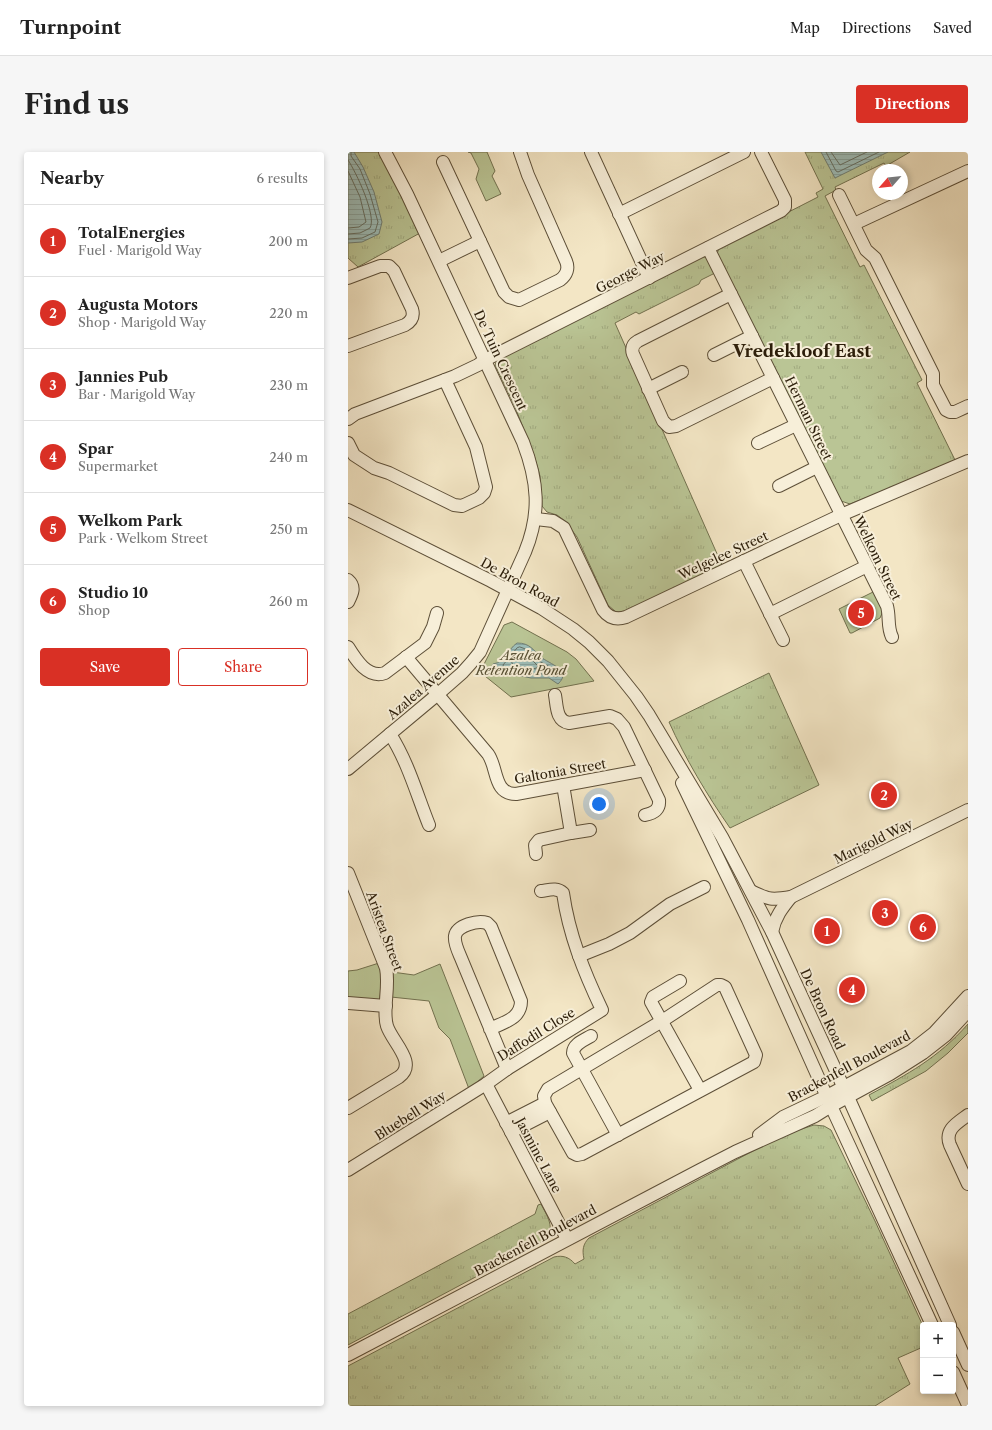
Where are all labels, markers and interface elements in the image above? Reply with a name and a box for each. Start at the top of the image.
text: Turnpoint [20,16,121,39]
text: Map [790,19,820,37]
text: Directions [842,19,911,37]
text: Saved [933,19,972,37]
button: Directions [856,85,968,123]
text: Find us [24,87,129,121]
north arrow [872,164,908,200]
text: Nearby [40,168,104,188]
text: 6 results [257,170,308,186]
text: TotalEnergies [78,223,185,242]
text: 1 [50,233,56,249]
text: 200 m [268,233,308,249]
text: Fuel · Marigold Way [78,242,202,258]
street label: George Way [593,247,668,296]
text: Augusta Motors [78,295,198,314]
text: 2 [49,305,57,321]
text: 220 m [269,305,308,321]
street label: De Tuin Crescent [471,307,531,413]
text: Shop · Marigold Way [78,314,206,330]
district label: Vredekloof East [732,341,871,361]
text: Jannies Pub [78,367,168,386]
street label: Herman Street [782,374,836,463]
text: 3 [49,377,57,393]
text: 230 m [270,377,308,393]
text: Bar · Marigold Way [78,386,195,402]
text: Spar [78,439,114,458]
text: 4 [49,449,57,465]
text: 240 m [269,449,308,465]
text: Supermarket [78,458,158,474]
text: Welkom Park [78,511,182,530]
street label: Welkom Street [850,512,905,603]
text: 5 [49,521,57,537]
text: 250 m [270,521,308,537]
street label: Welgelee Street [675,527,771,583]
text: Park · Welkom Street [78,530,208,546]
street label: De Bron Road [478,554,562,610]
text: Studio 10 [78,583,148,602]
text: 6 [49,593,57,609]
text: 260 m [269,593,308,609]
pin: 5 [848,598,874,628]
text: Shop [78,602,110,618]
park label: Azalea Retention Pond [475,647,567,678]
button: Save [40,648,170,686]
button: Share [178,648,308,686]
street label: Azalea Avenue [383,651,462,723]
street label: Galtonia Street [513,755,608,787]
pin: 2 [871,780,897,810]
your location [589,794,609,814]
street label: Marigold Way [831,815,916,867]
street label: Aristea Street [363,888,407,973]
pin: 3 [872,898,898,928]
pin: 6 [910,912,936,942]
pin: 1 [814,916,840,946]
street label: De Bron Road [797,966,849,1052]
pin: 4 [839,975,865,1005]
street label: Daffodil Close [494,1004,578,1064]
street label: Brackenfell Boulevard [785,1027,913,1105]
street label: Bluebell Way [371,1086,449,1143]
street label: Jasmine Lane [512,1113,565,1195]
street label: Brackenfell Boulevard [471,1201,599,1279]
map controls [920,1322,956,1394]
button: + [920,1322,956,1358]
button: − [920,1358,956,1394]

